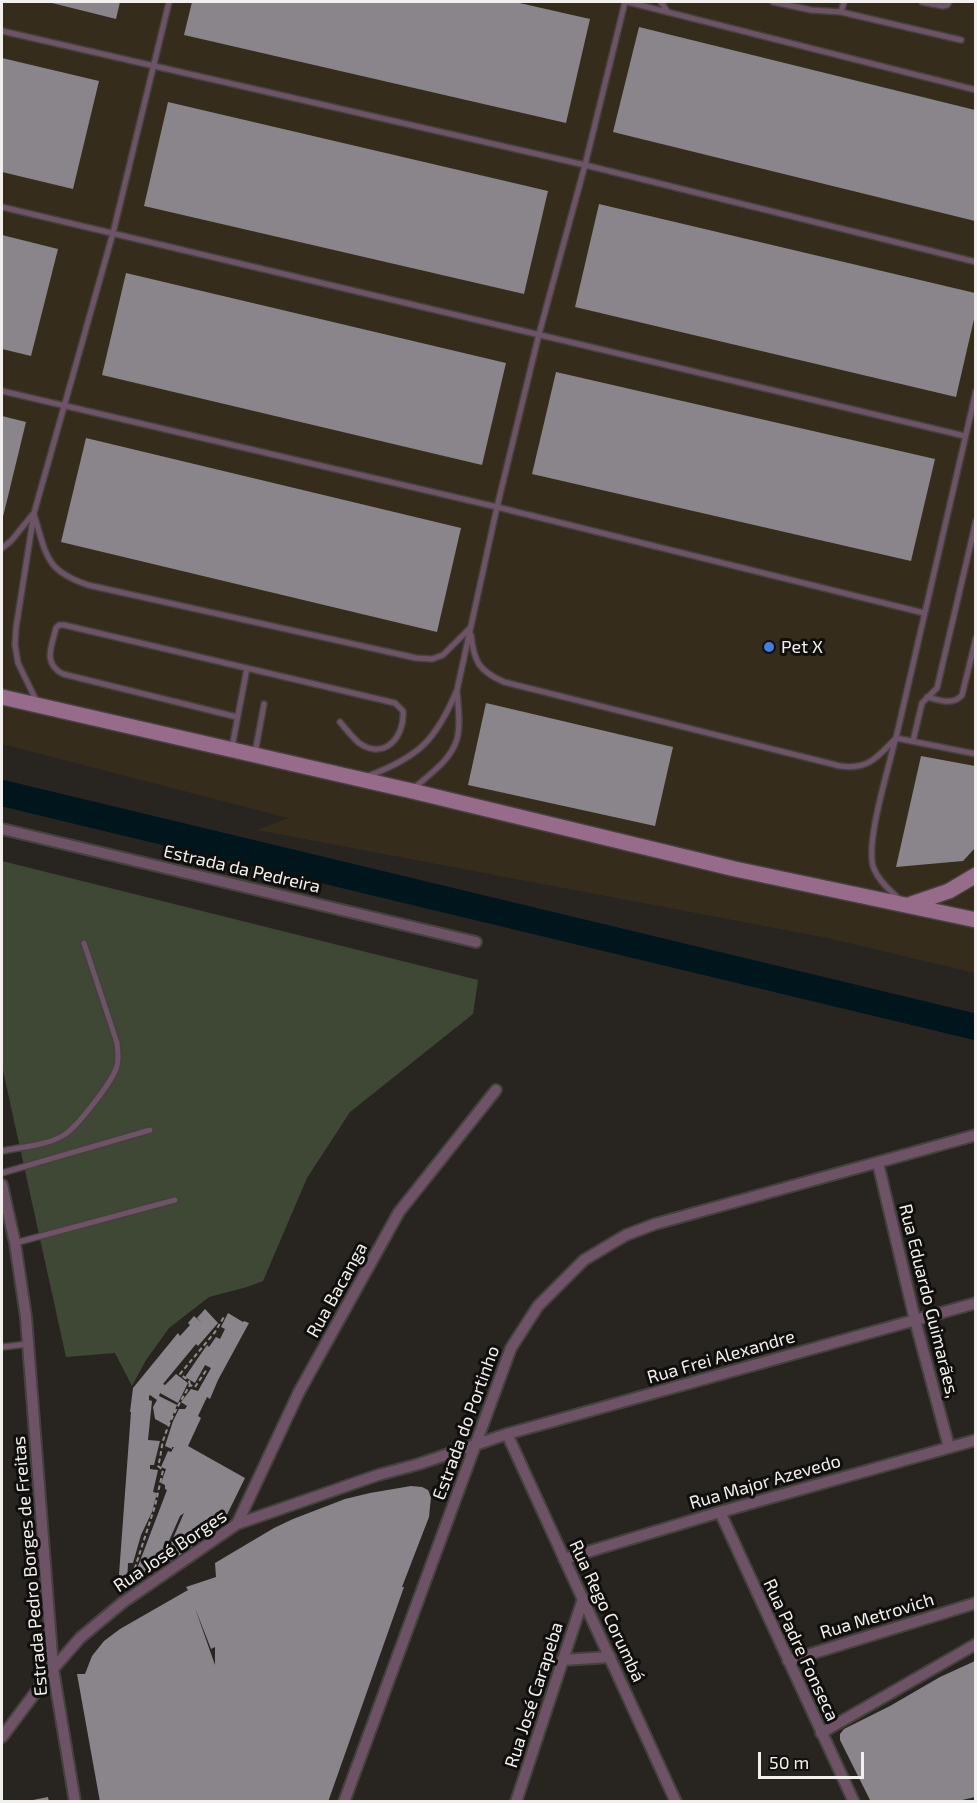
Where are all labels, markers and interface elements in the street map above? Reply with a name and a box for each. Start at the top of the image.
place label: Pet X [781,636,823,658]
marker: Pet X [762,640,776,654]
street label: Estrada da Pedreira [161,840,323,898]
street label: Rua Eduardo Guimarães, [894,1202,964,1400]
street label: Rua Bacanga [302,1239,372,1341]
street label: Rua Frei Alexandre [645,1326,797,1388]
street label: Estrada do Portinho [428,1343,504,1503]
street label: Estrada Pedro Borges de Freitas [8,1435,52,1697]
street label: Rua Major Azevedo [687,1450,843,1514]
street label: Rua José Borges [109,1505,231,1597]
street label: Rua Rego Corumbá [565,1537,649,1685]
street label: Rua Padre Fonseca [759,1576,843,1724]
street label: Rua Metrovich [817,1588,937,1644]
street label: Rua José Carapeba [500,1619,568,1771]
scale bar [761,1740,868,1778]
text: 50 m [769,1751,809,1773]

